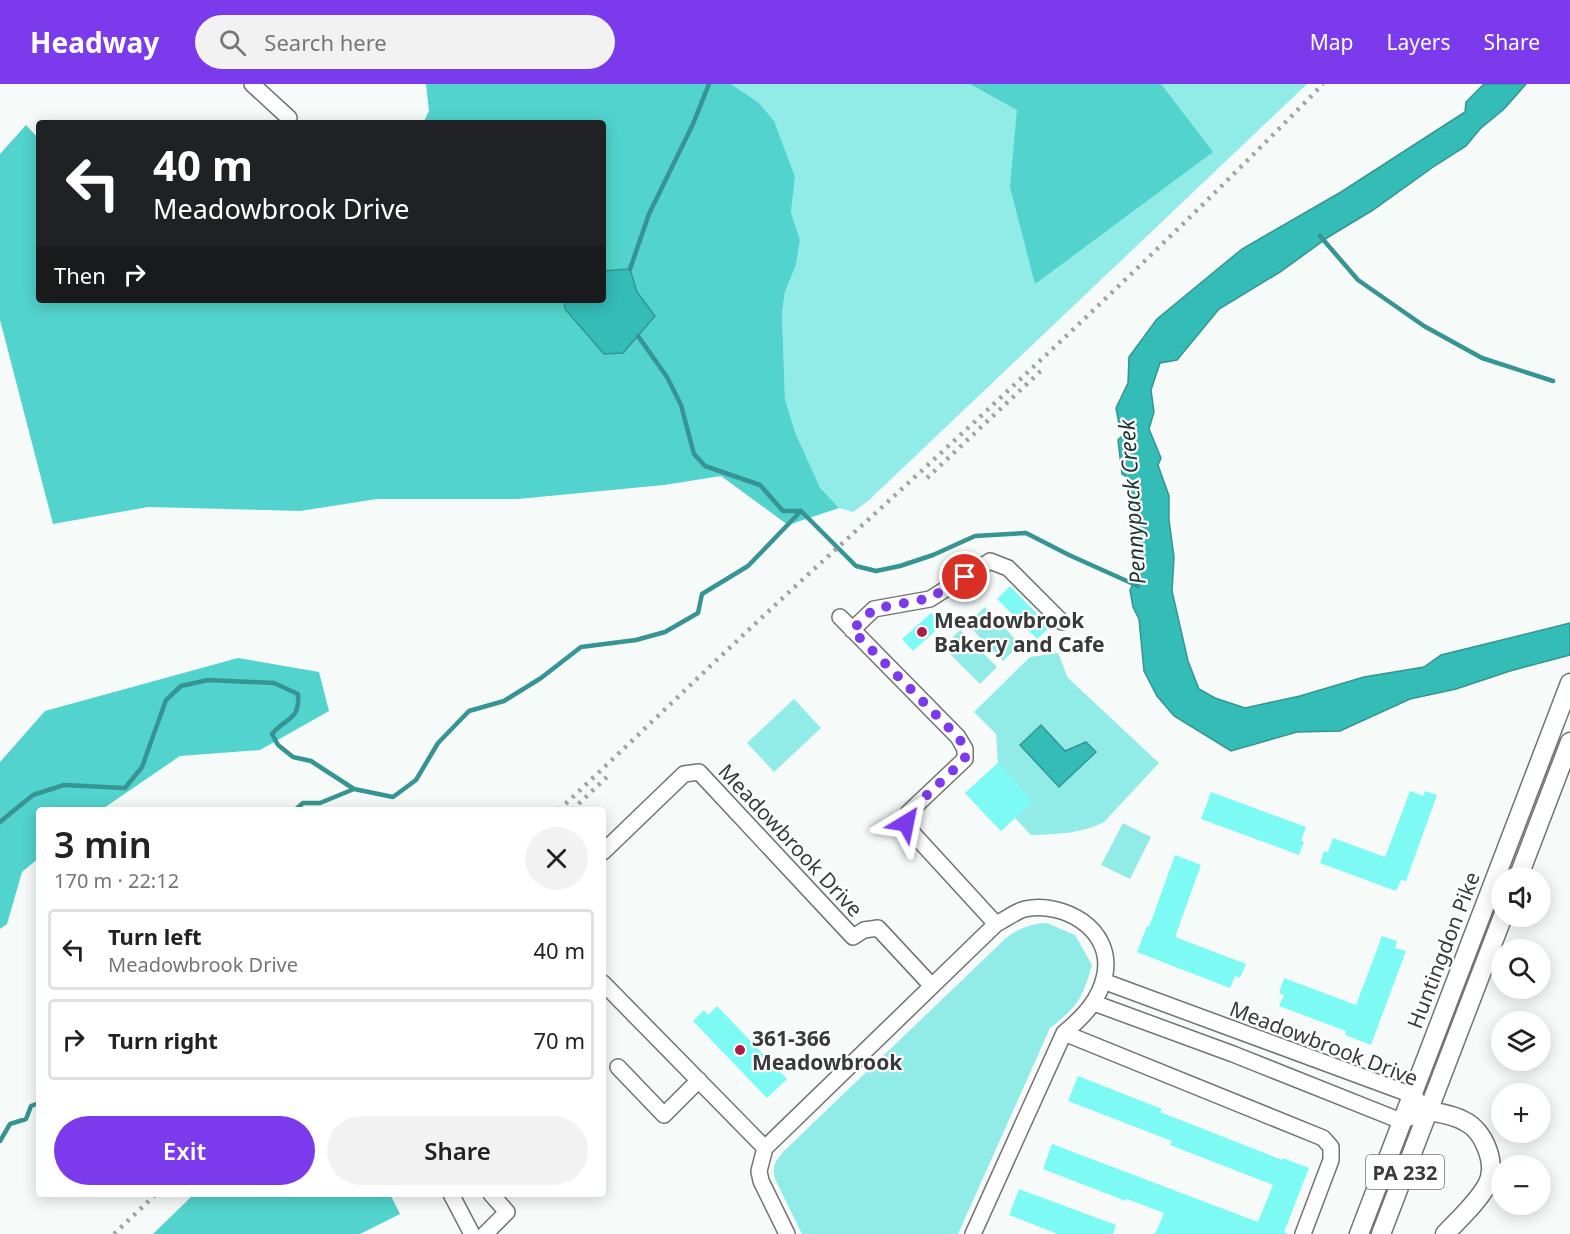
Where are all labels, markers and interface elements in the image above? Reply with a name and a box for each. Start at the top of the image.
search box [195,15,615,69]
text: Headway [30,23,159,61]
icon: search [216,26,249,59]
text: Search here [264,27,387,57]
text: Map [1310,28,1354,56]
text: Layers [1387,28,1451,56]
text: Share [1484,28,1540,56]
text: 40 m [153,136,253,193]
icon: left [54,144,132,222]
text: Meadowbrook Drive [153,190,410,227]
icon: right [118,258,151,291]
text: Then [54,260,106,290]
water label: Pennypack Creek [1110,418,1152,585]
pin [939,551,990,602]
icon: arrive [948,560,981,593]
place label: Meadowbrook Bakery and Cafe [934,606,1105,658]
marker: Meadowbrook Bakery and Cafe [915,625,929,639]
street label: Meadowbrook Drive [713,757,869,923]
position arrow [874,791,938,855]
text: 3 min [54,820,152,869]
button: close [525,827,588,890]
text: 170 m · 22:12 [54,867,179,894]
map controls [1491,867,1551,1215]
button: sound [1491,867,1551,927]
street label: Huntingdon Pike [1400,868,1486,1032]
text: Turn left [108,921,202,951]
icon: left [57,933,90,966]
text: 40 m [534,935,585,965]
button: search [1491,939,1551,999]
text: Meadowbrook Drive [108,951,298,978]
street label: Meadowbrook Drive [1226,994,1422,1092]
button: layers [1491,1011,1551,1071]
icon: right [57,1023,90,1056]
place label: 361-366 Meadowbrook [752,1024,903,1076]
text: Turn right [108,1025,218,1055]
text: 70 m [534,1025,585,1055]
marker: 361-366 Meadowbrook [733,1043,747,1057]
button: + [1491,1083,1551,1143]
button: Exit [54,1116,315,1185]
button: Share [327,1116,588,1185]
road number: PA 232 [1366,1155,1444,1189]
button: − [1491,1155,1551,1215]

